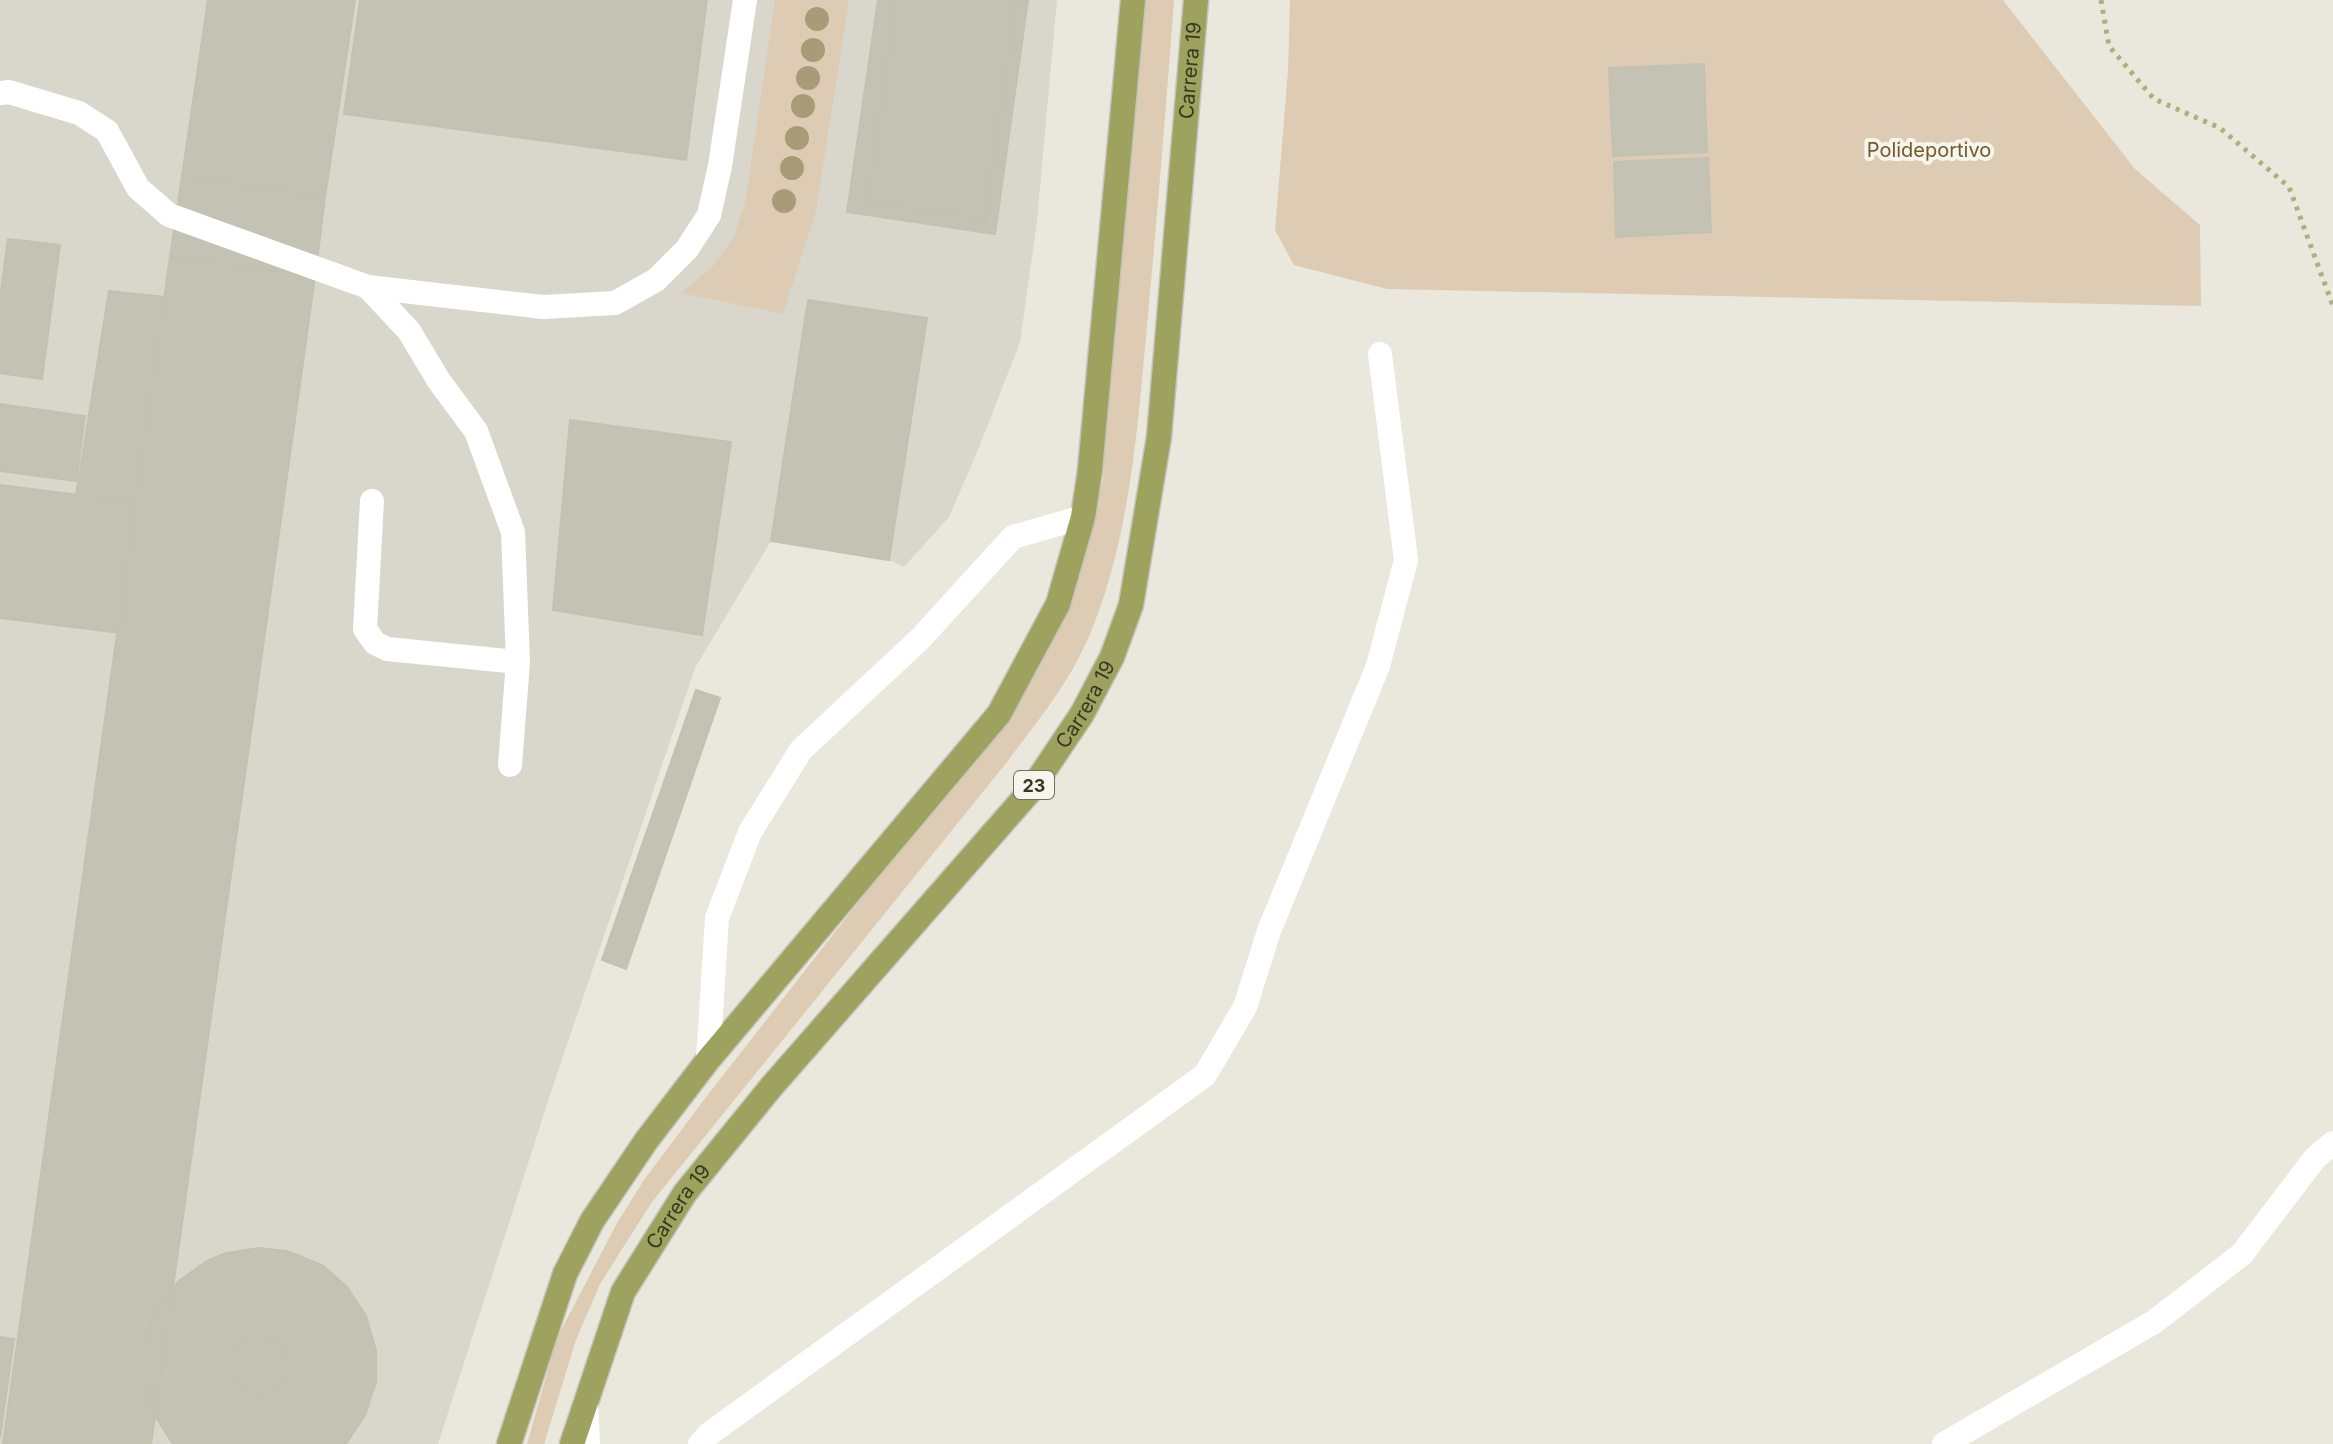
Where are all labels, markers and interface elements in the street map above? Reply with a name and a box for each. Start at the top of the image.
street label: Carrera 19 [1174,21,1206,120]
park label: Polideportivo [1867,138,1991,162]
street label: Carrera 19 [1051,656,1120,753]
road number: 23 [1014,771,1054,799]
street label: Carrera 19 [641,1159,716,1254]

